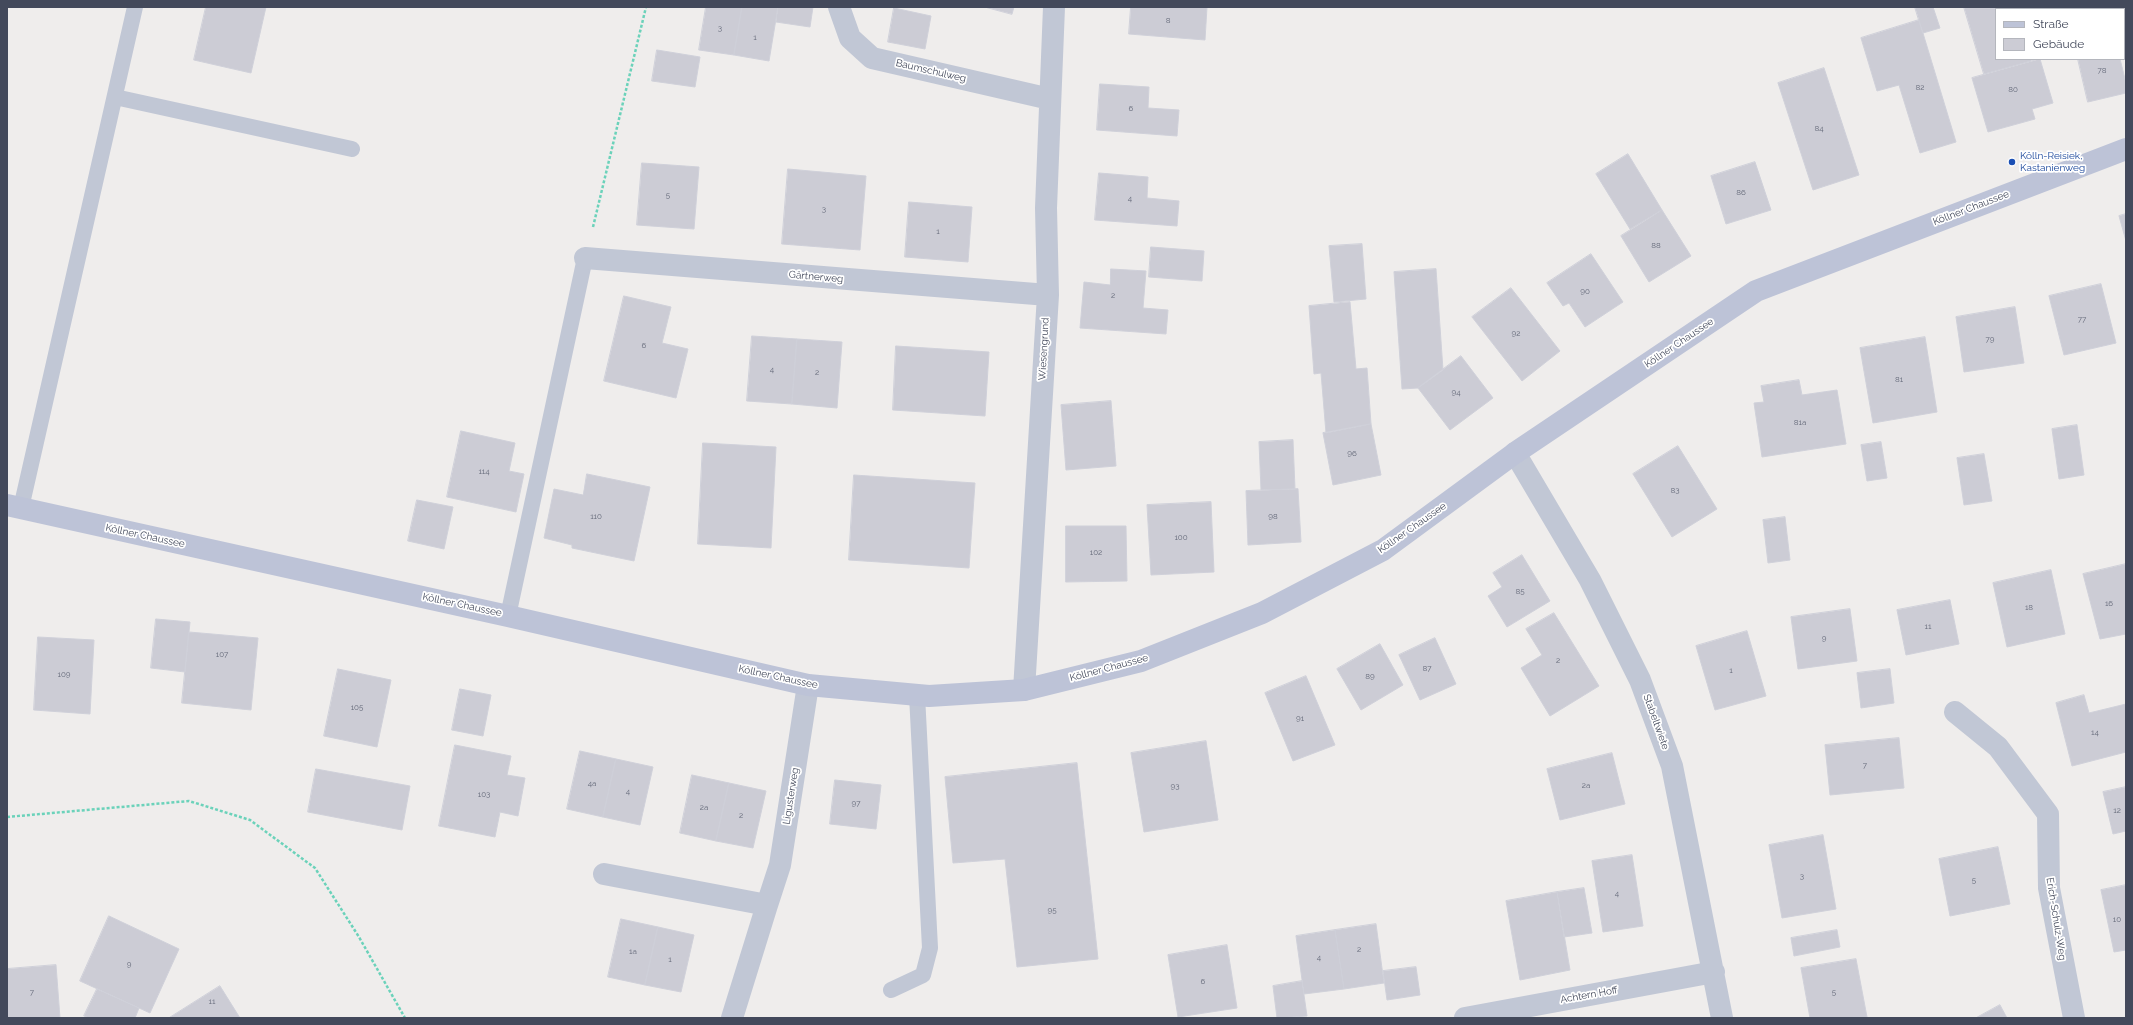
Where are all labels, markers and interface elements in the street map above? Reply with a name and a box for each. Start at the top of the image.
legend [1995,8,2125,60]
house number: 8 [1166,16,1170,26]
text: Straße [2033,17,2069,31]
house number: 3 [718,24,722,34]
house number: 1 [753,33,757,43]
text: Gebäude [2033,37,2084,51]
street label: Baumschulweg [895,57,967,85]
house number: 78 [2097,66,2107,76]
house number: 82 [1916,83,1924,93]
house number: 80 [2008,85,2018,95]
house number: 6 [1129,104,1133,114]
house number: 84 [1814,124,1824,134]
place label: Kölln-Reisiek, Kastanienweg [2020,150,2085,174]
marker: Kölln-Reisiek, Kastanienweg [2007,157,2017,167]
house number: 86 [1736,188,1746,198]
street label: Köllner Chaussee [1931,188,2011,228]
house number: 5 [666,191,670,201]
house number: 4 [1128,194,1132,204]
house number: 3 [822,205,826,215]
house number: 1 [936,227,940,237]
house number: 88 [1651,241,1661,251]
street label: Gärtnerweg [788,269,844,285]
house number: 90 [1580,287,1590,297]
house number: 2 [1111,291,1115,301]
street label: Köllner Chaussee [1642,315,1716,371]
house number: 77 [2078,315,2086,325]
street label: Wiesengrund [1036,317,1052,381]
house number: 92 [1512,329,1520,339]
house number: 79 [1986,335,1994,345]
house number: 6 [642,341,646,351]
house number: 4 [770,365,774,375]
house number: 2 [815,368,819,378]
house number: 81 [1895,375,1903,385]
house number: 94 [1451,388,1461,398]
house number: 81a [1794,418,1806,428]
house number: 96 [1347,449,1357,459]
house number: 114 [478,467,490,477]
house number: 83 [1670,486,1680,496]
street label: Köllner Chaussee [1375,500,1449,556]
house number: 110 [590,512,602,522]
house number: 98 [1268,512,1278,522]
street label: Köllner Chaussee [104,522,186,550]
house number: 100 [1174,533,1188,543]
house number: 102 [1090,548,1102,558]
house number: 85 [1515,587,1525,597]
street label: Köllner Chaussee [421,591,503,619]
house number: 16 [2105,599,2113,609]
house number: 18 [2025,603,2033,613]
house number: 11 [1925,622,1931,632]
house number: 9 [1822,634,1826,644]
house number: 107 [216,650,228,660]
street label: Köllner Chaussee [1068,652,1150,684]
house number: 2 [1556,656,1560,666]
street label: Köllner Chaussee [737,663,819,691]
house number: 87 [1422,664,1432,674]
house number: 1 [1729,666,1733,676]
house number: 109 [57,670,71,680]
house number: 89 [1365,672,1375,682]
street label: Stabeltwiete [1640,693,1672,751]
house number: 105 [351,703,363,713]
house number: 91 [1296,714,1304,724]
house number: 14 [2091,728,2099,738]
house number: 7 [1863,761,1867,771]
street label: Ligusterweg [781,767,801,825]
house number: 4a [588,779,596,789]
house number: 2a [1582,781,1590,791]
house number: 93 [1171,782,1179,792]
house number: 4 [626,787,630,797]
house number: 103 [478,790,490,800]
house number: 97 [852,799,860,809]
house number: 2a [700,803,708,813]
house number: 12 [2113,806,2121,816]
house number: 2 [739,811,743,821]
house number: 3 [1800,872,1804,882]
house number: 5 [1972,876,1976,886]
street label: Erich-Schulz-Weg [2044,877,2068,961]
house number: 4 [1615,889,1619,899]
house number: 95 [1047,906,1057,916]
house number: 10 [2113,915,2121,925]
house number: 2 [1357,945,1361,955]
house number: 1a [629,947,637,957]
house number: 4 [1317,953,1321,963]
house number: 1 [668,955,672,965]
house number: 9 [127,960,131,970]
house number: 6 [1201,977,1205,987]
street label: Achtern Hoff [1559,984,1619,1006]
house number: 7 [30,988,34,998]
house number: 5 [1832,988,1836,998]
house number: 11 [209,997,215,1007]

